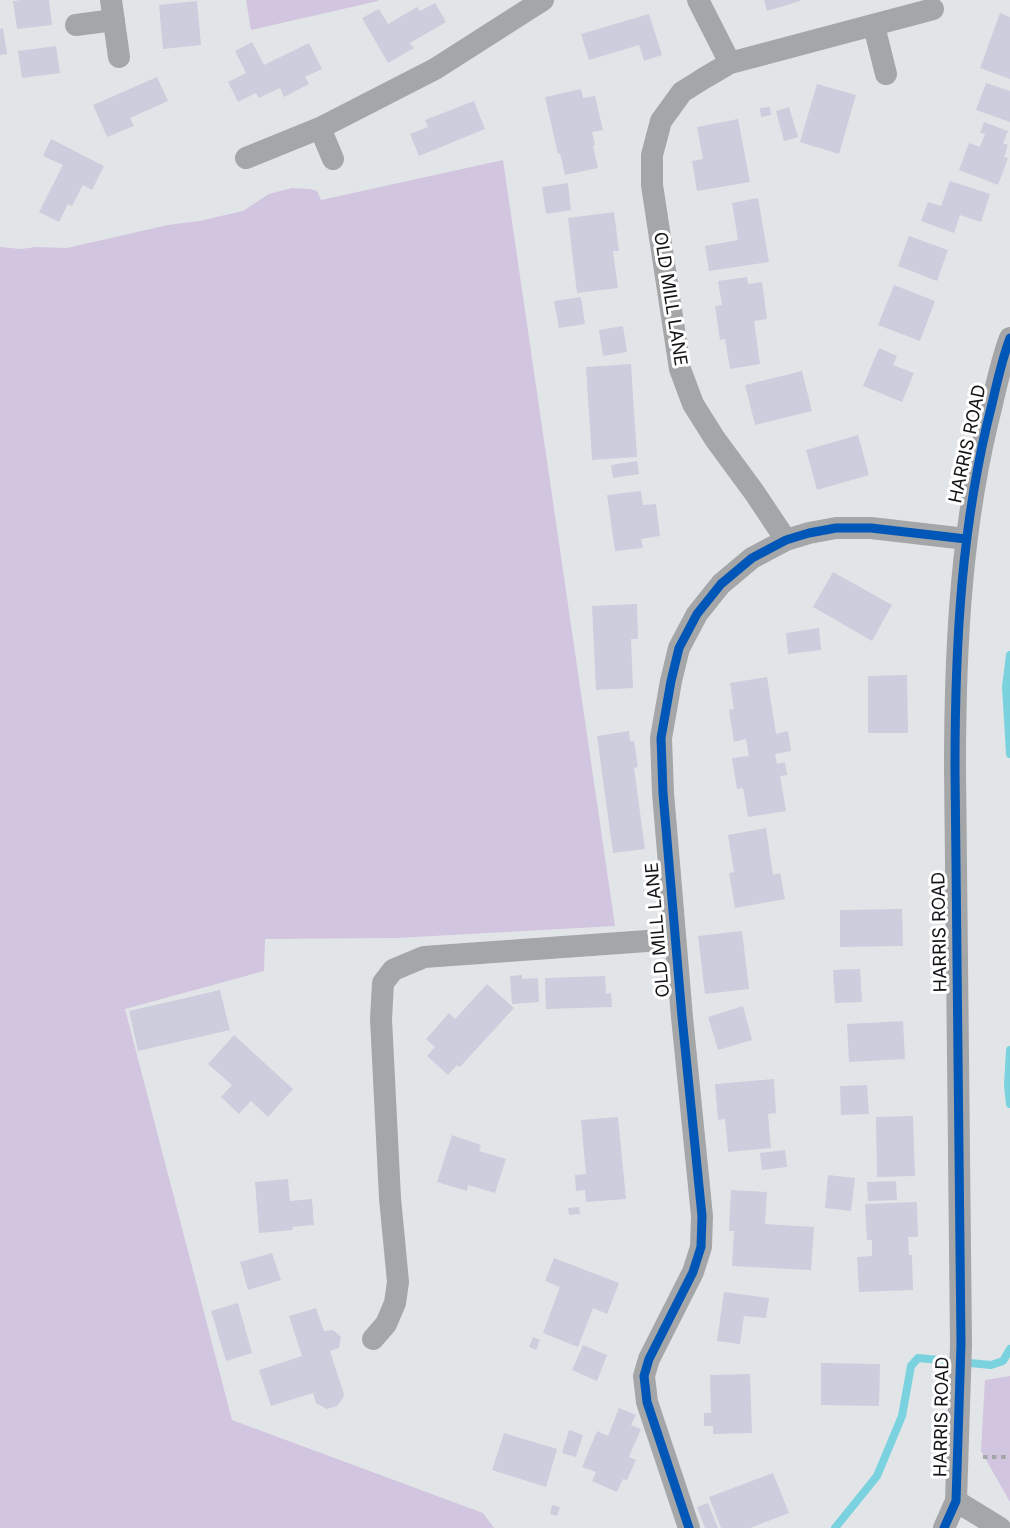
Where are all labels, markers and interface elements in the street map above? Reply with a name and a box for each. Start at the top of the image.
street label: OLD MILL LANE [649,230,691,368]
street label: HARRIS ROAD [945,383,991,505]
street label: OLD MILL LANE [641,862,675,998]
street label: HARRIS ROAD [928,872,952,992]
street label: HARRIS ROAD [930,1357,954,1477]

